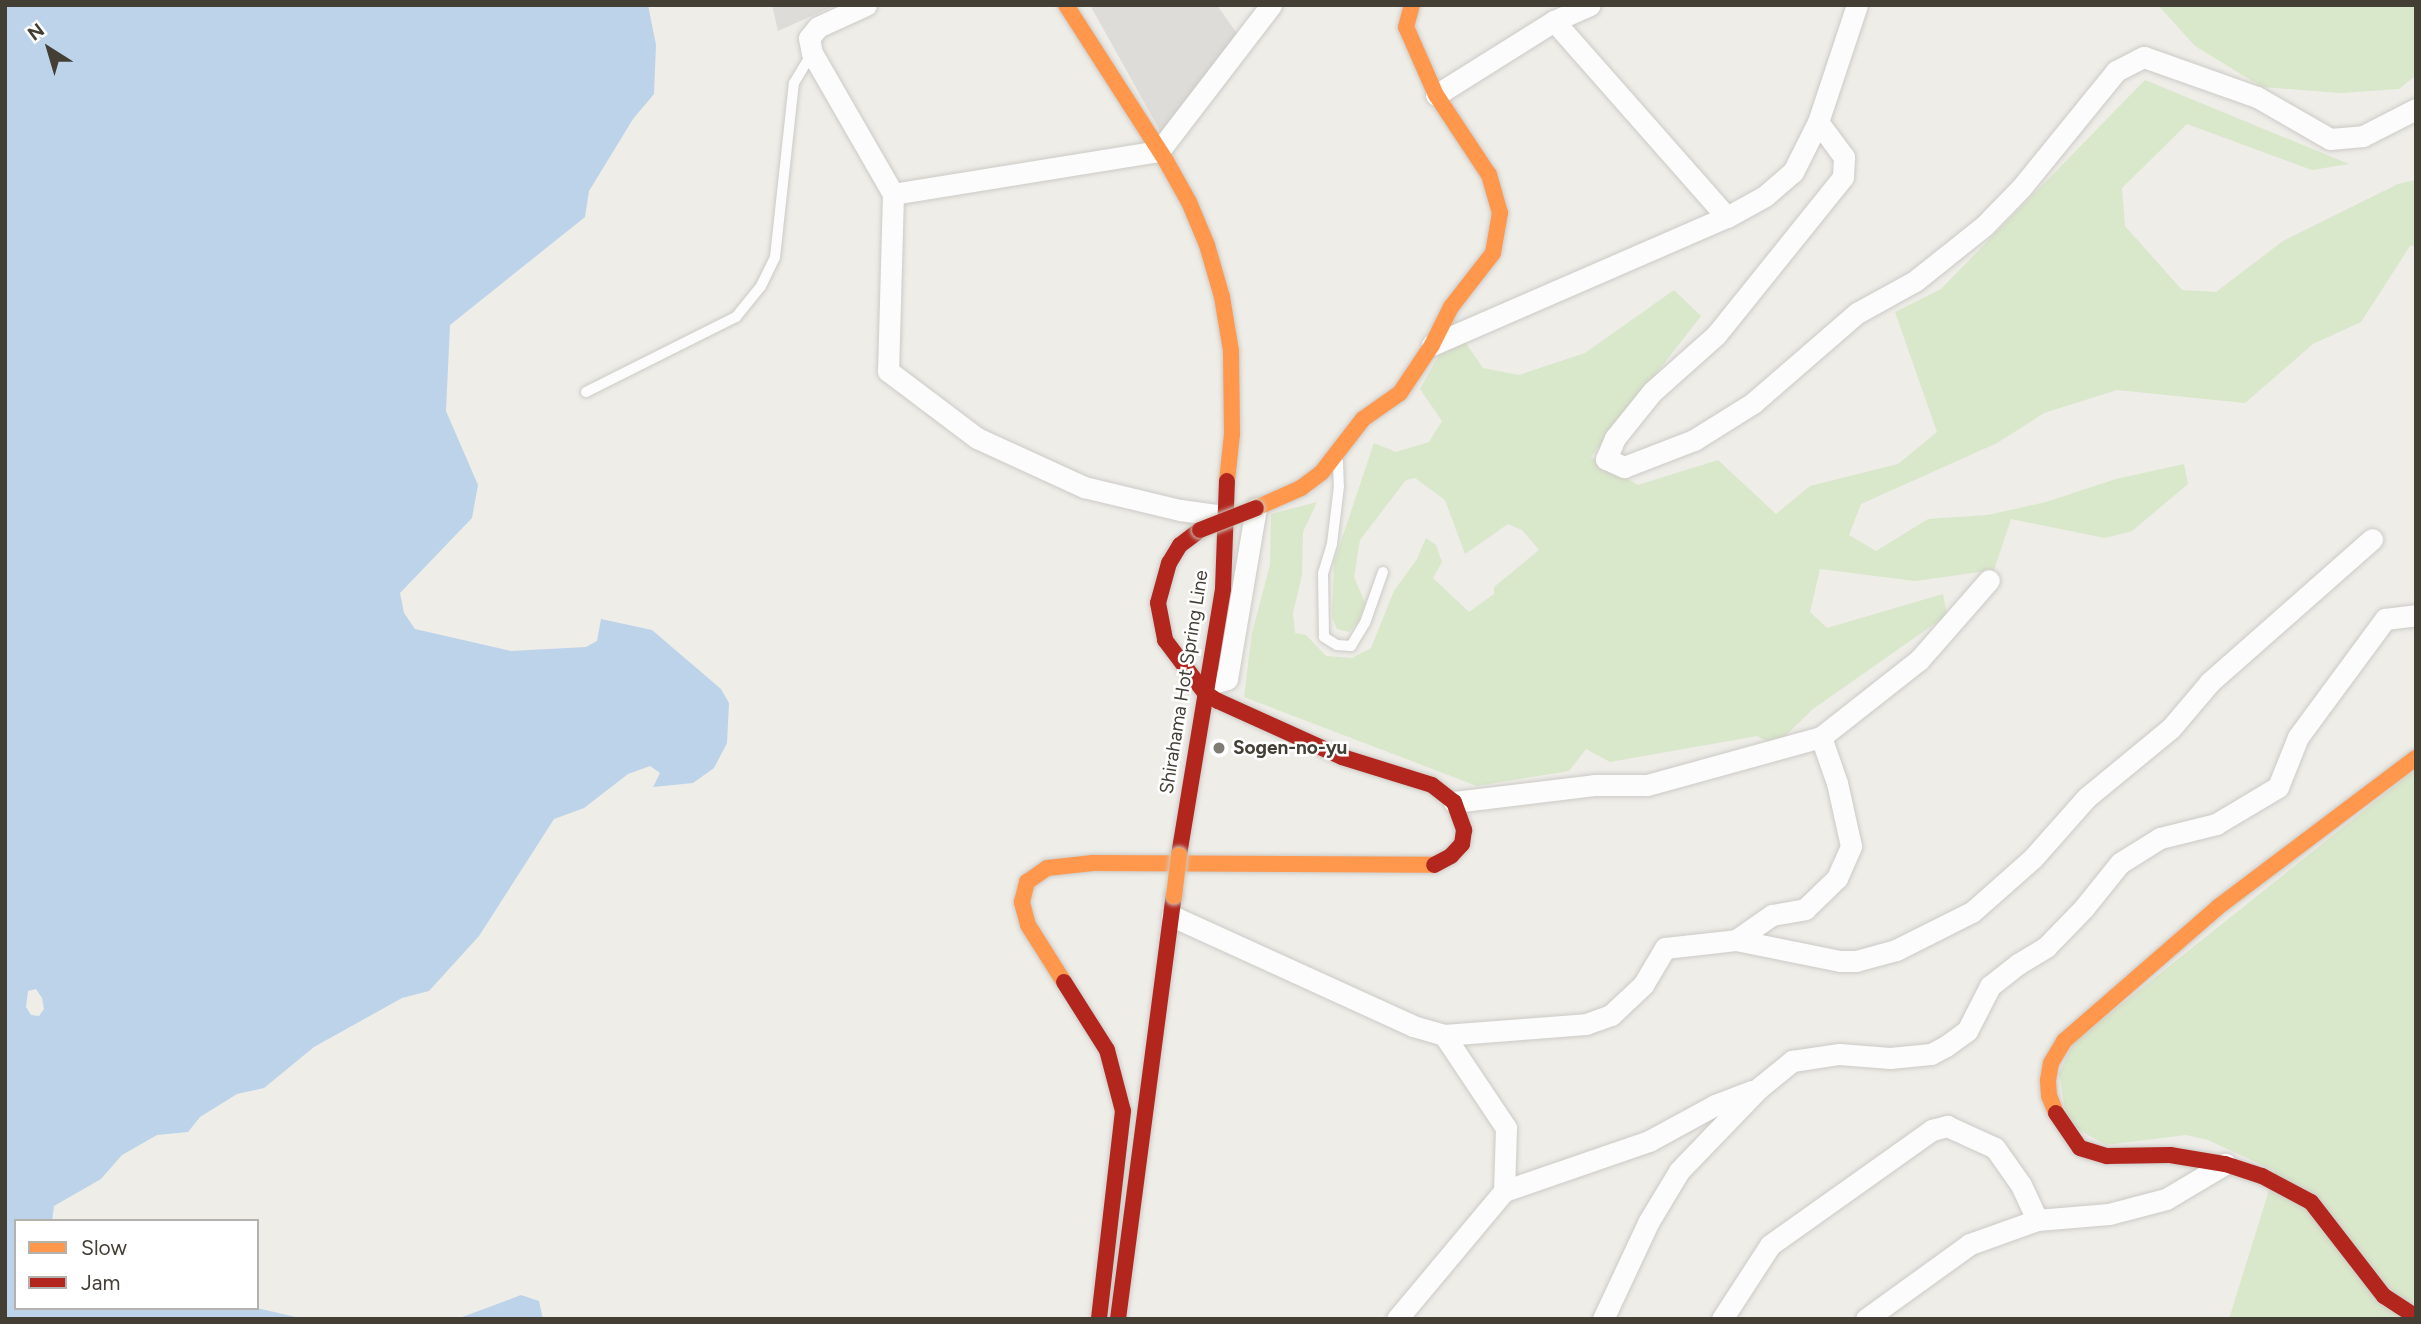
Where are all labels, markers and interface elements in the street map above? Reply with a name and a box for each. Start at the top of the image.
north arrow [14,14,84,84]
text: N [23,18,49,45]
street label: Shirahama Hot Spring Line [1155,568,1213,796]
place label: Sogen-no-yu [1233,737,1347,759]
marker: Sogen-no-yu [1211,740,1227,756]
legend [14,1219,259,1310]
text: Slow [81,1235,127,1260]
text: Jam [81,1270,120,1295]

